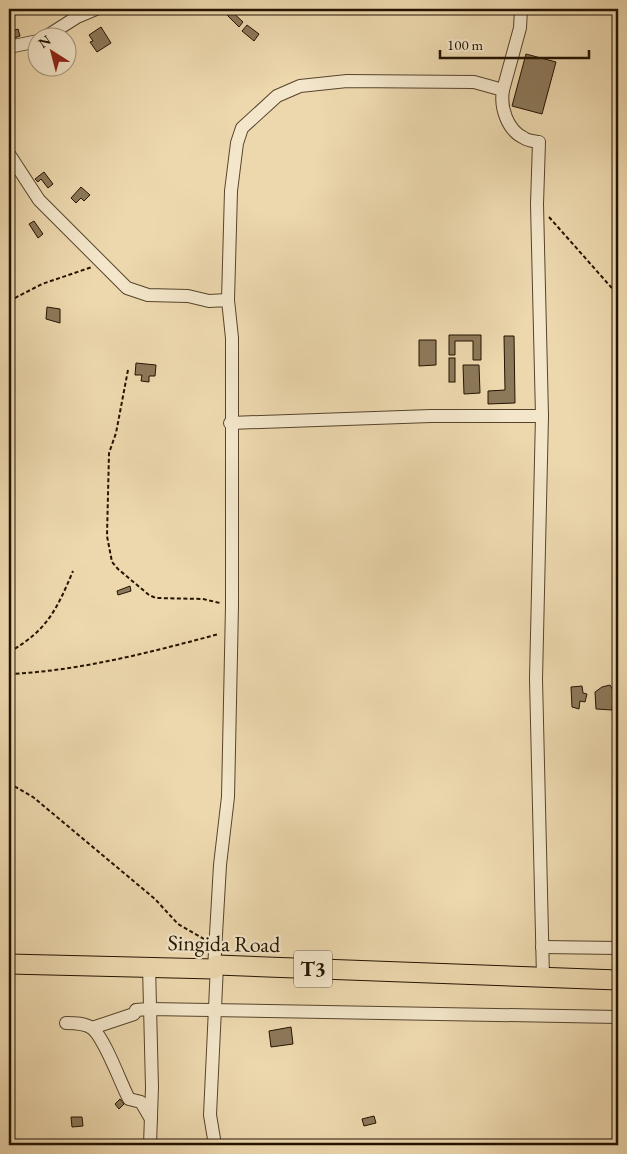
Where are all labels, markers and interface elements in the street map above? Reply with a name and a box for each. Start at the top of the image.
north arrow [28,28,78,78]
scale bar [440,28,588,60]
text: N [34,30,55,52]
text: 100 m [447,35,484,54]
street label: Singida Road [167,928,281,959]
road number: T3 [294,951,332,988]

